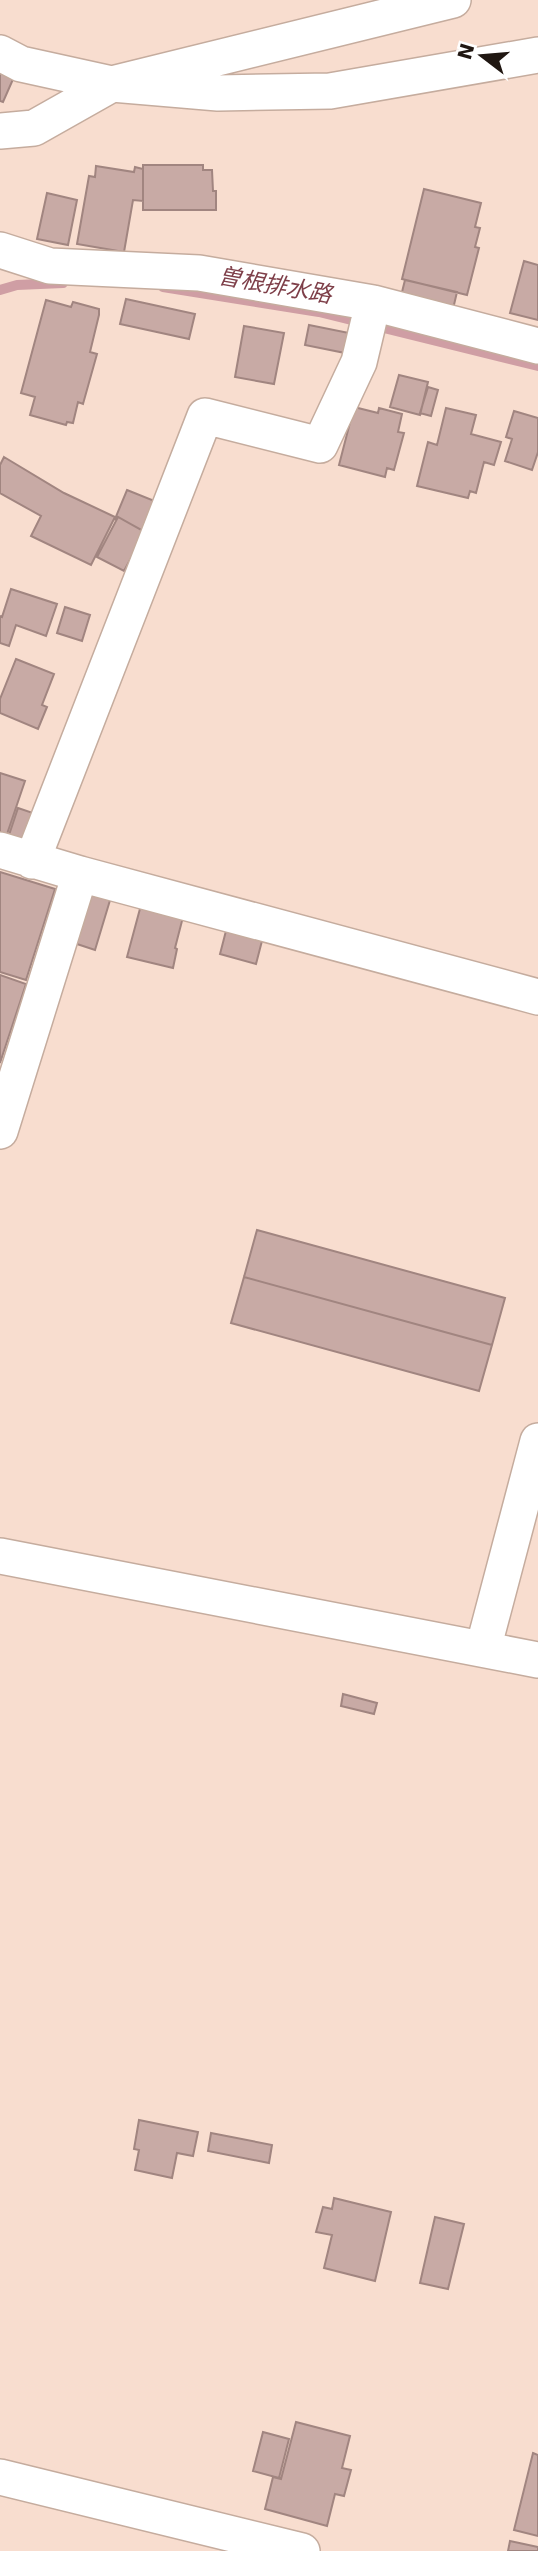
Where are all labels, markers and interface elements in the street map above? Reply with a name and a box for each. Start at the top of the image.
north arrow [447,21,517,91]
text: N [453,41,478,62]
water label: 曽根排水路 [216,262,336,308]

